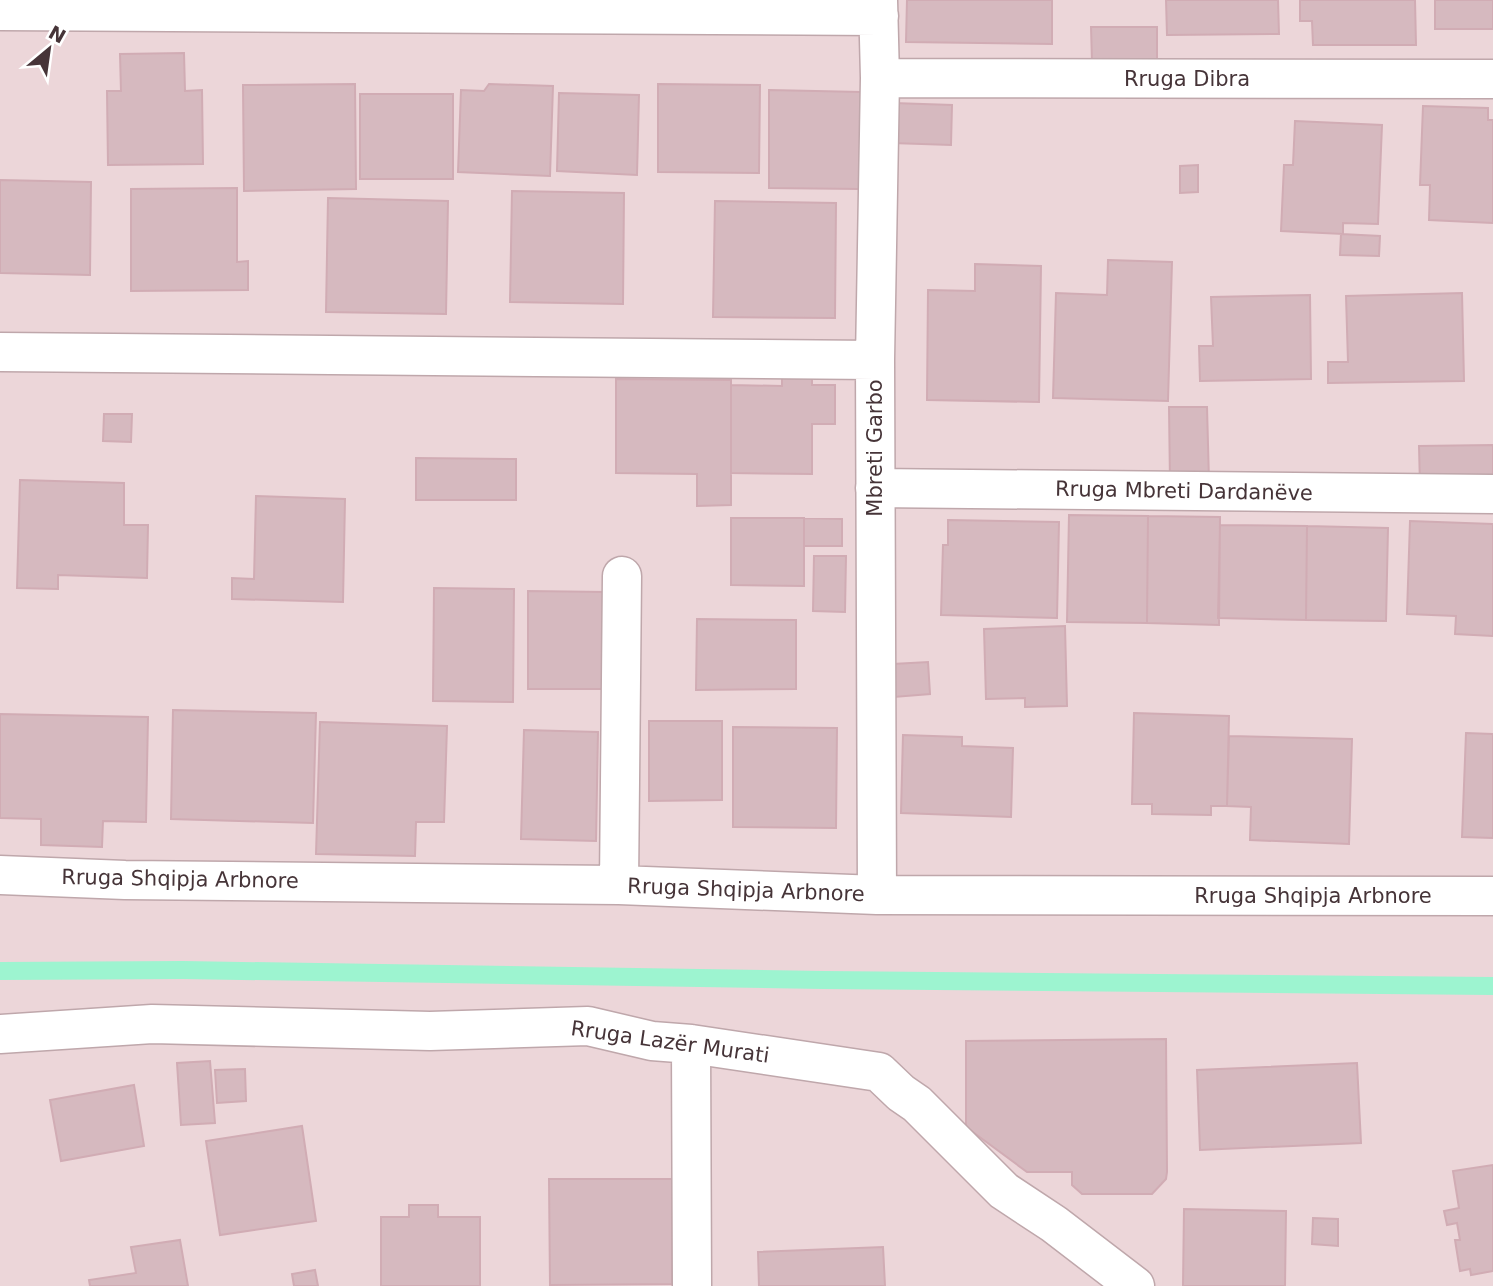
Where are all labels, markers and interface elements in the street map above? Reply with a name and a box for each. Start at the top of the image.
north arrow [14,14,84,84]
text: N [45,21,70,48]
street label: Rruga Dibra [1124,67,1250,91]
street label: Mbreti Garbo [863,379,887,517]
street label: Rruga Mbreti Dardanëve [1055,477,1313,505]
street label: Rruga Shqipja Arbnore [61,865,299,893]
street label: Rruga Shqipja Arbnore [627,874,865,906]
street label: Rruga Shqipja Arbnore [1194,884,1432,908]
street label: Rruga Lazër Murati [569,1016,771,1068]

